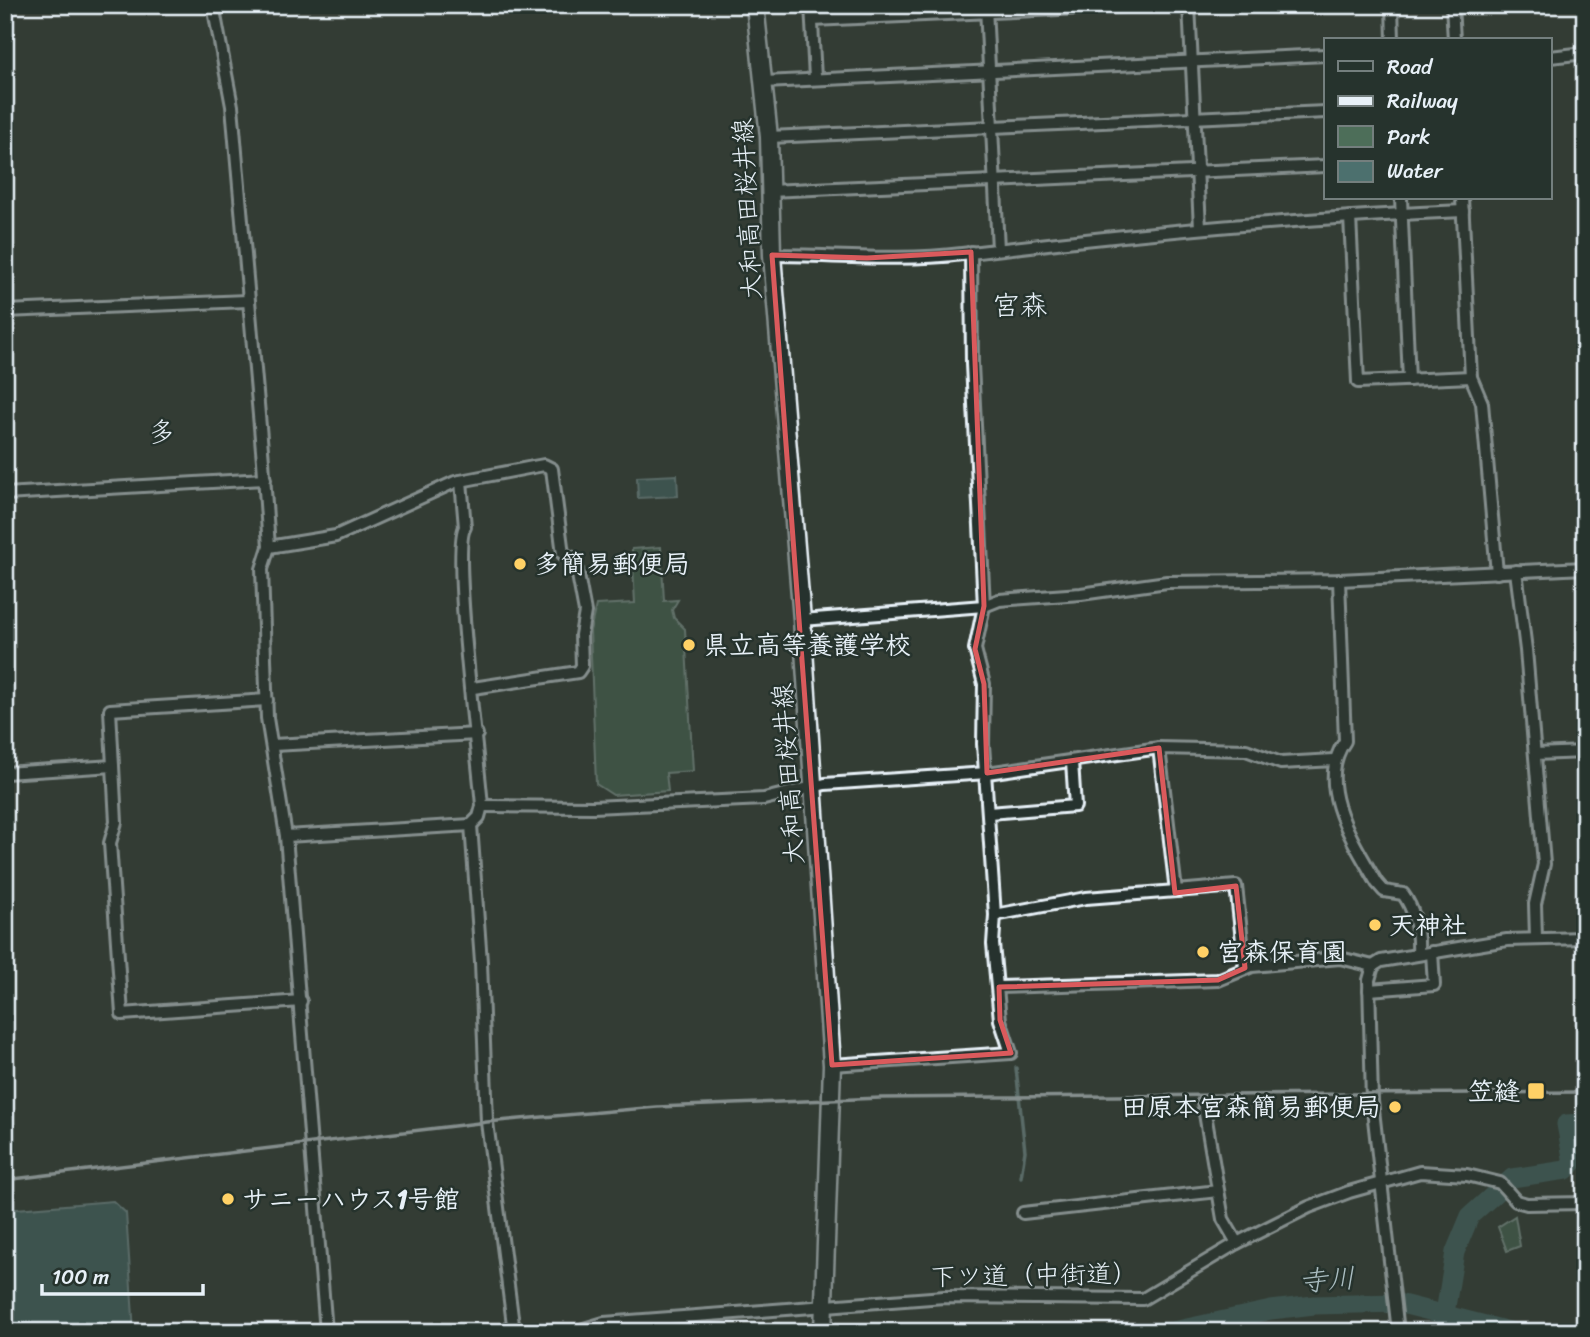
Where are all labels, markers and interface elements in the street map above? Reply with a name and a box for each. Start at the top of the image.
legend [1324,38,1552,200]
text: Road [1387,48,1434,86]
text: Railway [1387,82,1458,120]
street label: 大和高田桜井線 [719,117,775,301]
text: Park [1387,118,1430,156]
text: Water [1387,152,1444,190]
district label: 宮森 [992,281,1048,330]
district label: 多 [148,408,176,457]
place label: 多簡易郵便局 [534,541,690,587]
marker: 多簡易郵便局 [512,556,528,572]
place label: 県立高等養護学校 [703,622,911,668]
marker: 県立高等養護学校 [681,637,697,653]
street label: 大和高田桜井線 [759,682,817,866]
place label: 天神社 [1389,902,1467,948]
marker: 天神社 [1367,917,1383,933]
place label: 宮森保育園 [1217,929,1347,975]
marker: 宮森保育園 [1195,944,1211,960]
place label: 笠縫 [1468,1068,1520,1114]
marker: 笠縫 [1526,1081,1546,1101]
place label: 田原本宮森簡易郵便局 [1121,1084,1381,1130]
marker: 田原本宮森簡易郵便局 [1387,1099,1403,1115]
place label: サニーハウス1号館 [242,1176,460,1222]
marker: サニーハウス1号館 [220,1191,236,1207]
street label: 下ツ道（中街道） [930,1250,1138,1300]
scale bar [42,1253,203,1297]
water label: 寺川 [1297,1253,1357,1306]
text: 100 m [52,1258,109,1296]

